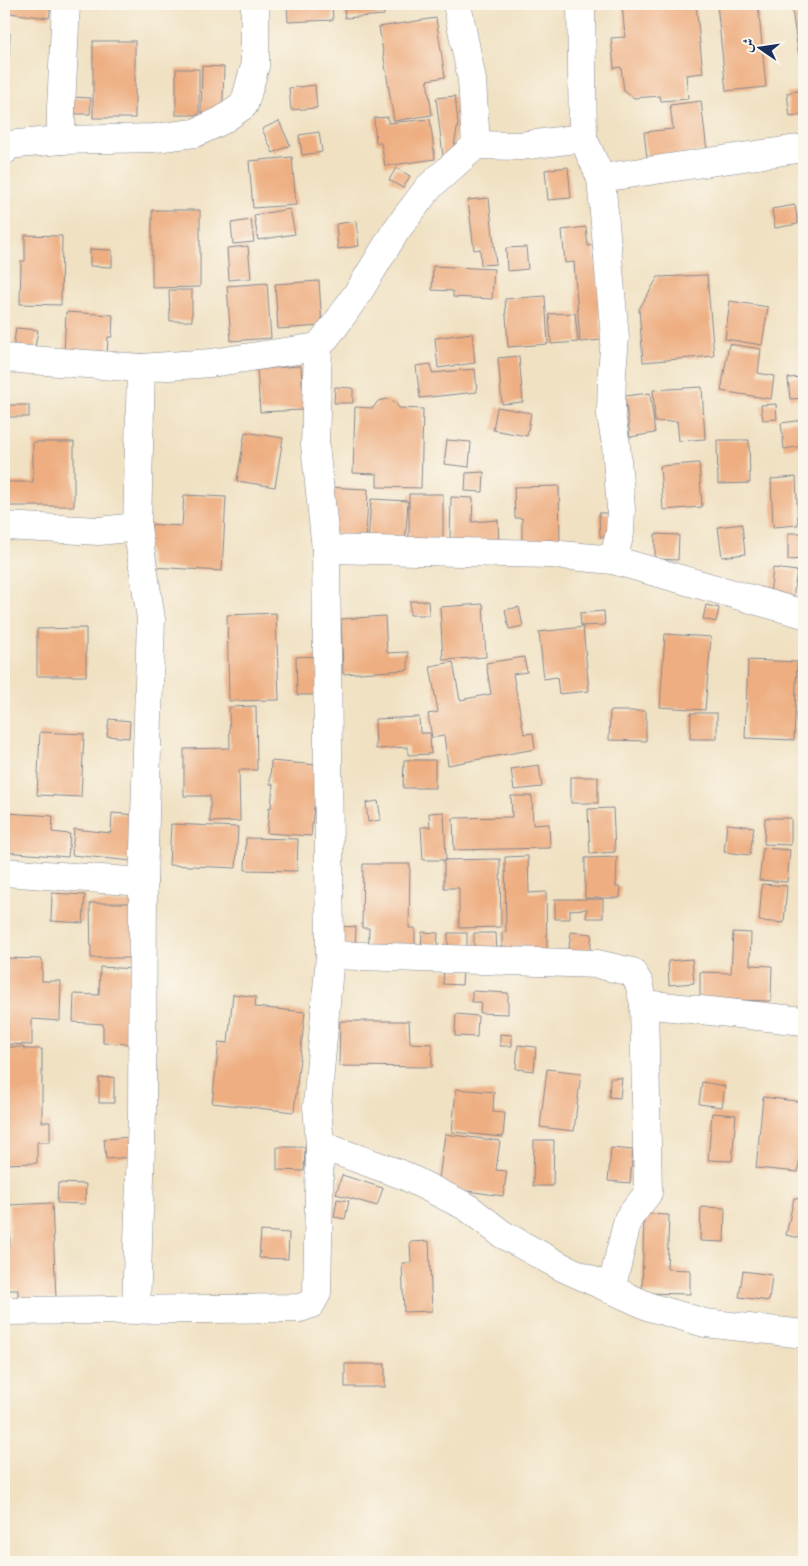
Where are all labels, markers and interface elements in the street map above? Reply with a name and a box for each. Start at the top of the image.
north arrow [736,22,786,72]
text: ش [737,36,759,54]

